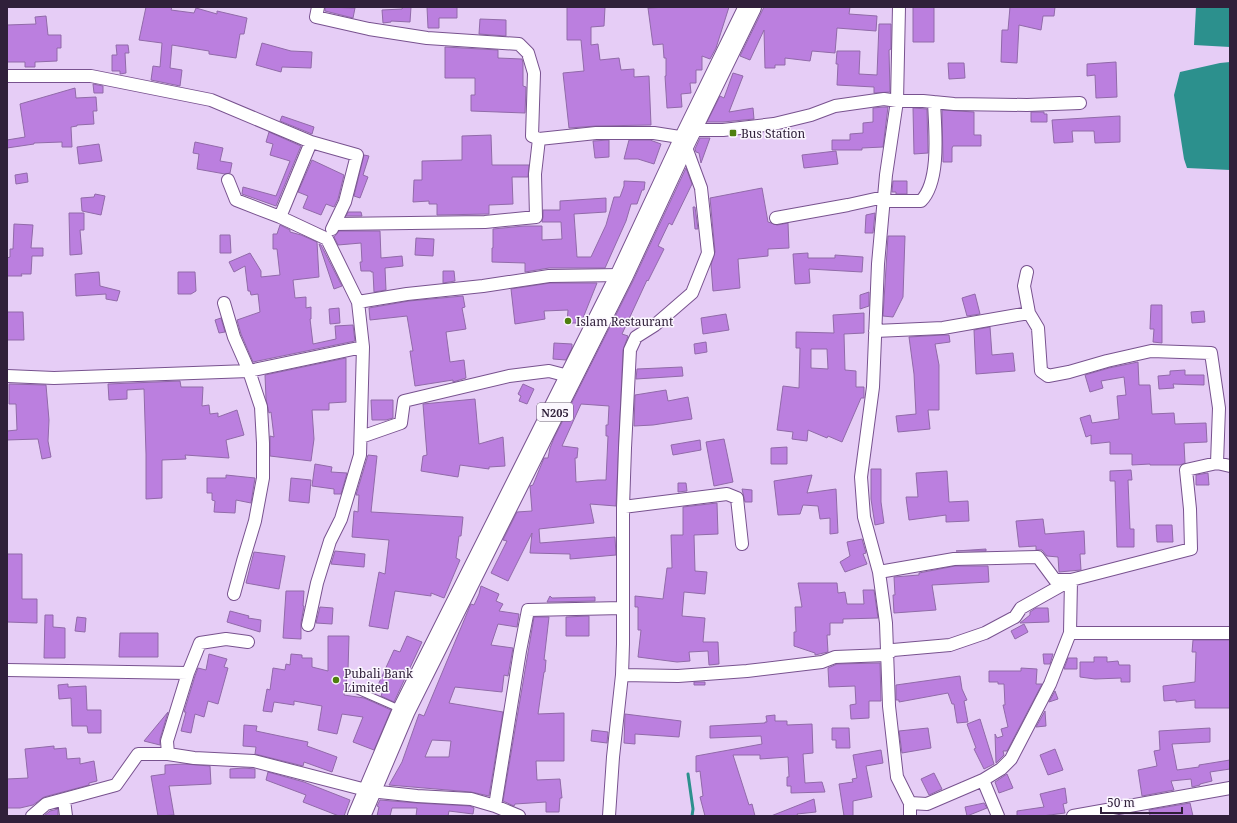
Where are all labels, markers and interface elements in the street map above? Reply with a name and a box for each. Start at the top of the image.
place label: Bus Station [741,125,805,142]
marker: Bus Station [728,128,738,138]
place label: Islam Restaurant [576,313,673,330]
marker: Islam Restaurant [563,316,573,326]
road number: N205 [537,403,573,421]
place label: Pubali Bank Limited [344,665,414,696]
marker: Pubali Bank Limited [331,675,341,685]
scale bar [1101,789,1182,815]
text: 50 m [1107,794,1135,811]

